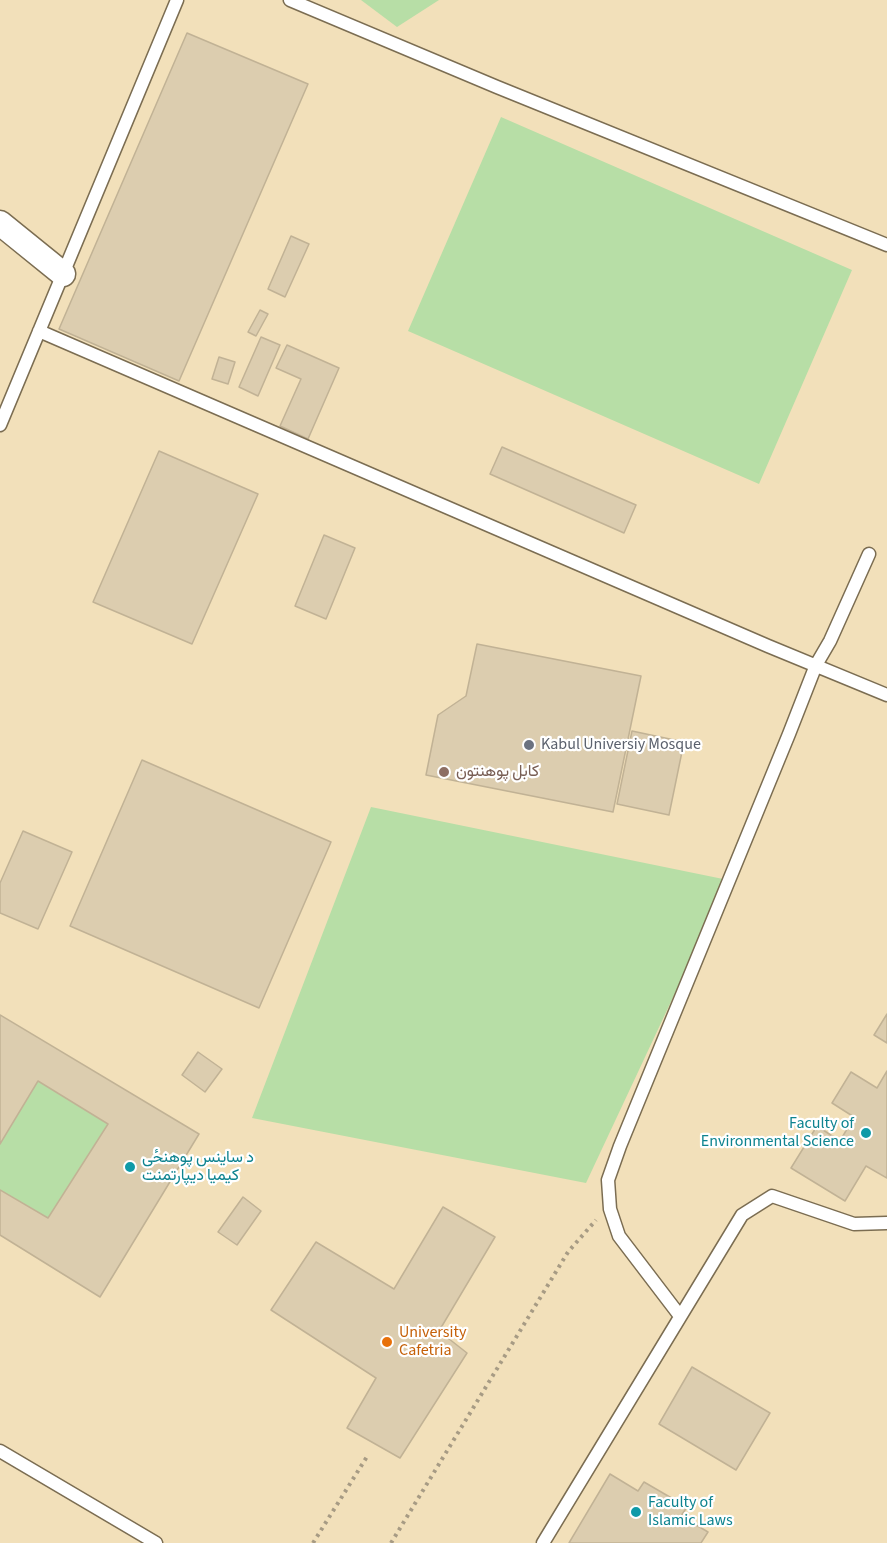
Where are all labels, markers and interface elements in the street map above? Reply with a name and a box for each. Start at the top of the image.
place label: Kabul Universiy Mosque [541,735,701,755]
marker: Kabul Universiy Mosque [522,738,536,752]
place label: کابل پوهنتون [456,762,539,782]
marker: کابل پوهنتون [437,765,451,779]
place label: Faculty of Environmental Science [701,1114,854,1152]
marker: Faculty of Environmental Science [859,1126,873,1140]
place label: د ساینس پوهنحٔی کیمیا دیپارتمنت [142,1148,254,1186]
marker: د ساینس پوهنحٔی کیمیا دیپارتمنت [123,1160,137,1174]
place label: University Cafetria [399,1323,466,1361]
marker: University Cafetria [380,1335,394,1349]
place label: Faculty of Islamic Laws [648,1493,733,1531]
marker: Faculty of Islamic Laws [629,1505,643,1519]

